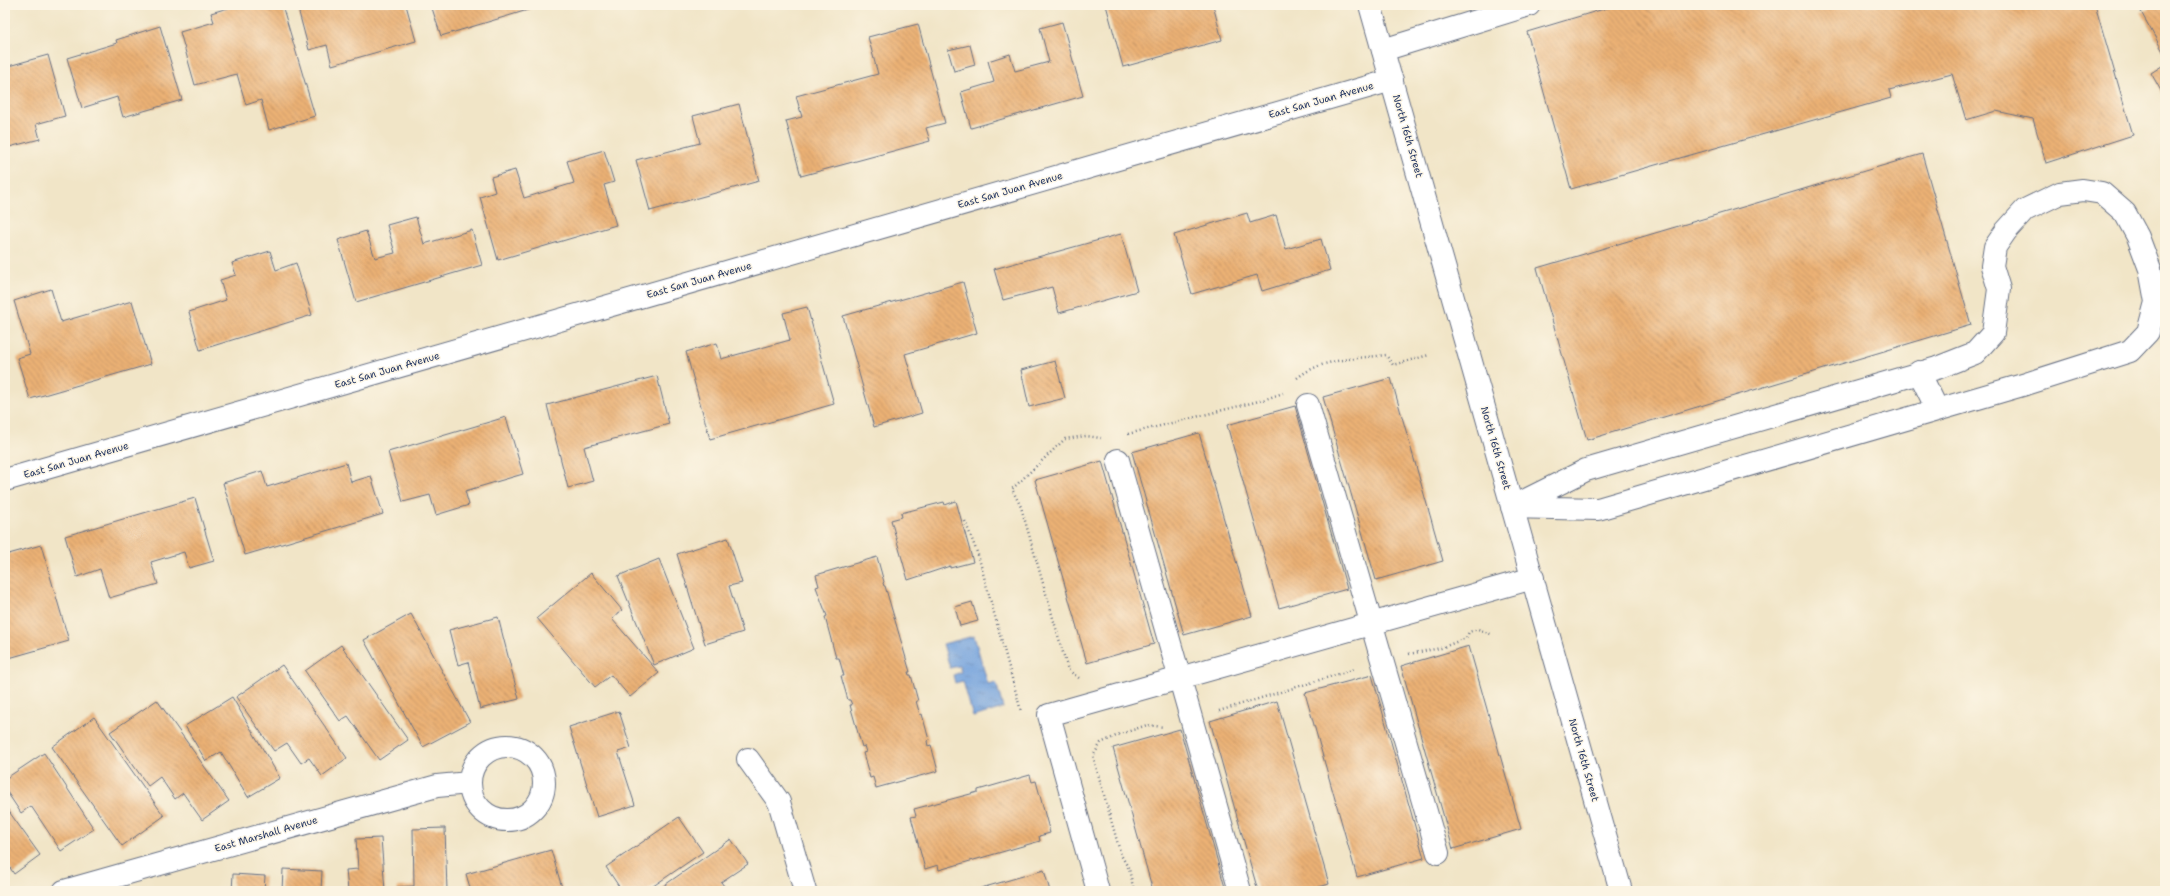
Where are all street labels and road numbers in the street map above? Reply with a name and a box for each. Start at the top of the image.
street label: East San Juan Avenue [1267,79,1375,121]
street label: North 16th Street [1390,93,1426,179]
street label: East San Juan Avenue [956,169,1064,211]
street label: East San Juan Avenue [645,259,753,301]
street label: East San Juan Avenue [333,349,441,391]
street label: North 16th Street [1478,405,1514,491]
street label: East San Juan Avenue [22,439,130,481]
street label: North 16th Street [1566,717,1602,803]
street label: East Marshall Avenue [213,813,319,855]

